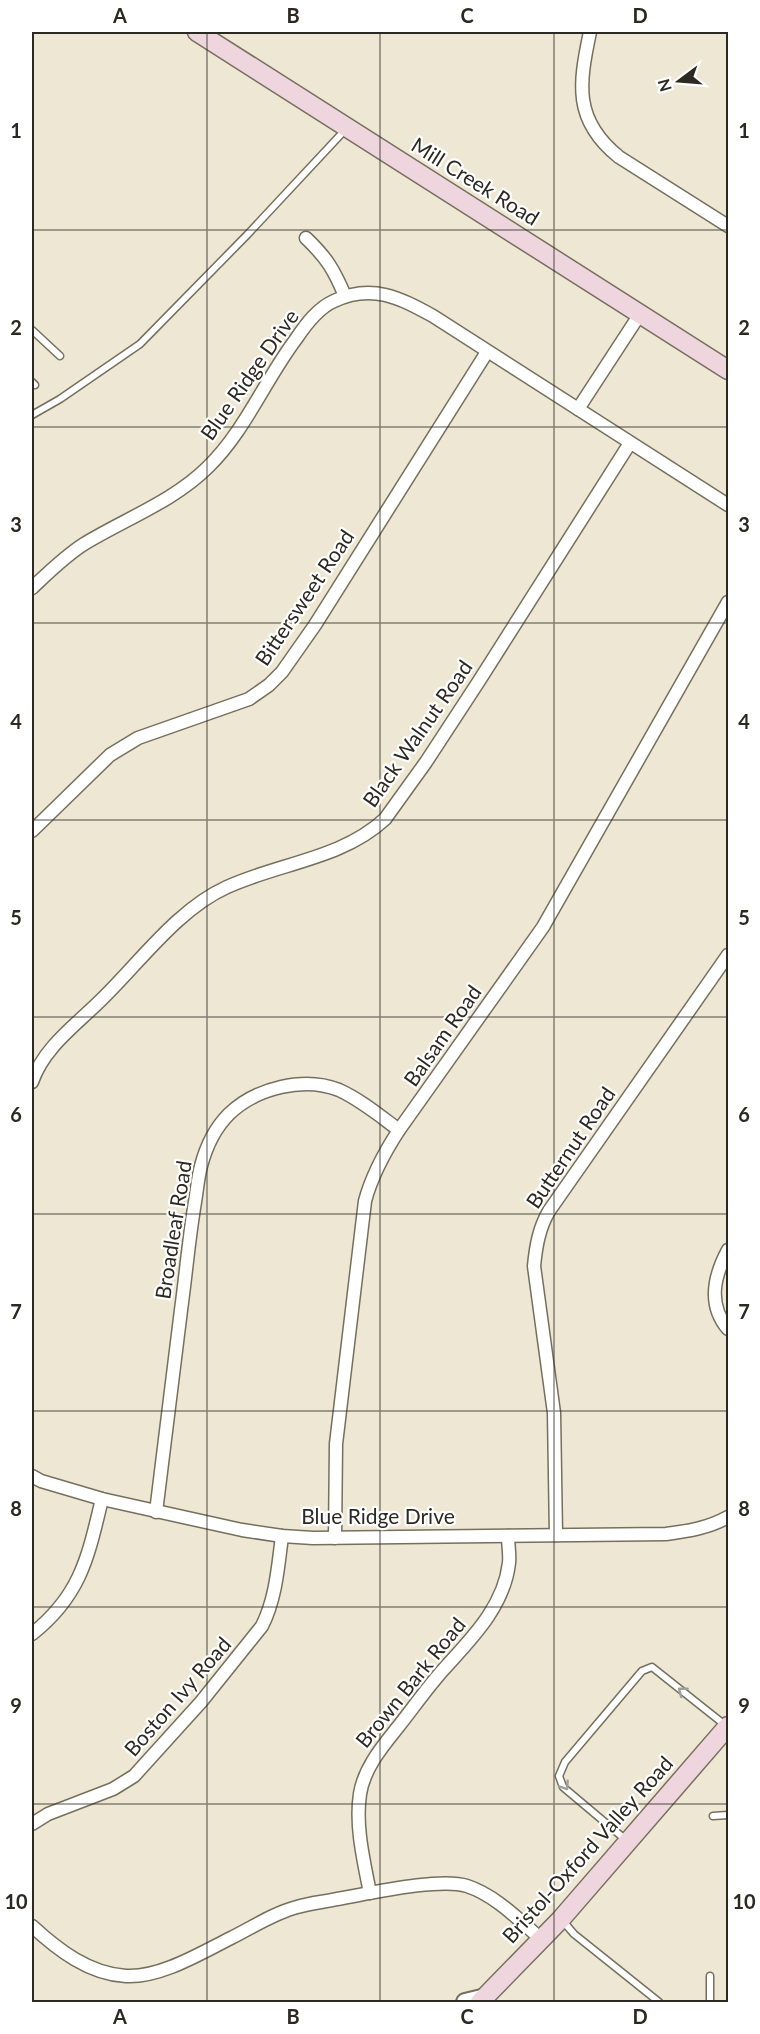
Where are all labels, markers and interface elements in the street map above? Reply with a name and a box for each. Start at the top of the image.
text: A [112,3,127,27]
text: B [286,3,300,27]
text: C [460,3,474,27]
text: D [632,3,648,27]
north arrow [649,51,709,111]
text: N [653,77,675,94]
text: 1 [10,118,22,142]
text: 1 [738,118,750,142]
street label: Mill Creek Road [407,132,544,230]
street label: Blue Ridge Drive [194,304,303,444]
text: 2 [10,315,22,339]
text: 2 [738,315,750,339]
text: 3 [10,512,22,536]
text: 3 [738,512,750,536]
street label: Bittersweet Road [249,525,358,670]
street label: Black Walnut Road [357,655,477,811]
text: 4 [10,709,22,733]
text: 4 [738,709,750,733]
text: 5 [10,905,22,929]
text: 5 [738,905,750,929]
street label: Balsam Road [398,980,486,1090]
street label: Butternut Road [520,1082,620,1213]
text: 6 [10,1102,22,1126]
text: 6 [738,1102,750,1126]
street label: Broadleaf Road [149,1159,196,1301]
text: 7 [10,1299,22,1323]
text: 7 [738,1299,750,1323]
text: 8 [10,1496,22,1520]
text: 8 [738,1496,750,1520]
street label: Blue Ridge Drive [301,1503,455,1528]
street label: Brown Bark Road [350,1612,470,1752]
street label: Boston Ivy Road [118,1631,235,1761]
one-way arrow [678,1687,689,1698]
text: 9 [10,1693,22,1717]
text: 9 [738,1693,750,1717]
street label: Bristol-Oxford Valley Road [496,1750,677,1948]
one-way arrow [558,1779,569,1790]
text: 10 [4,1889,28,1913]
text: 10 [732,1889,756,1913]
text: A [112,2004,127,2028]
text: B [286,2004,300,2028]
text: C [460,2004,474,2028]
text: D [632,2004,648,2028]

